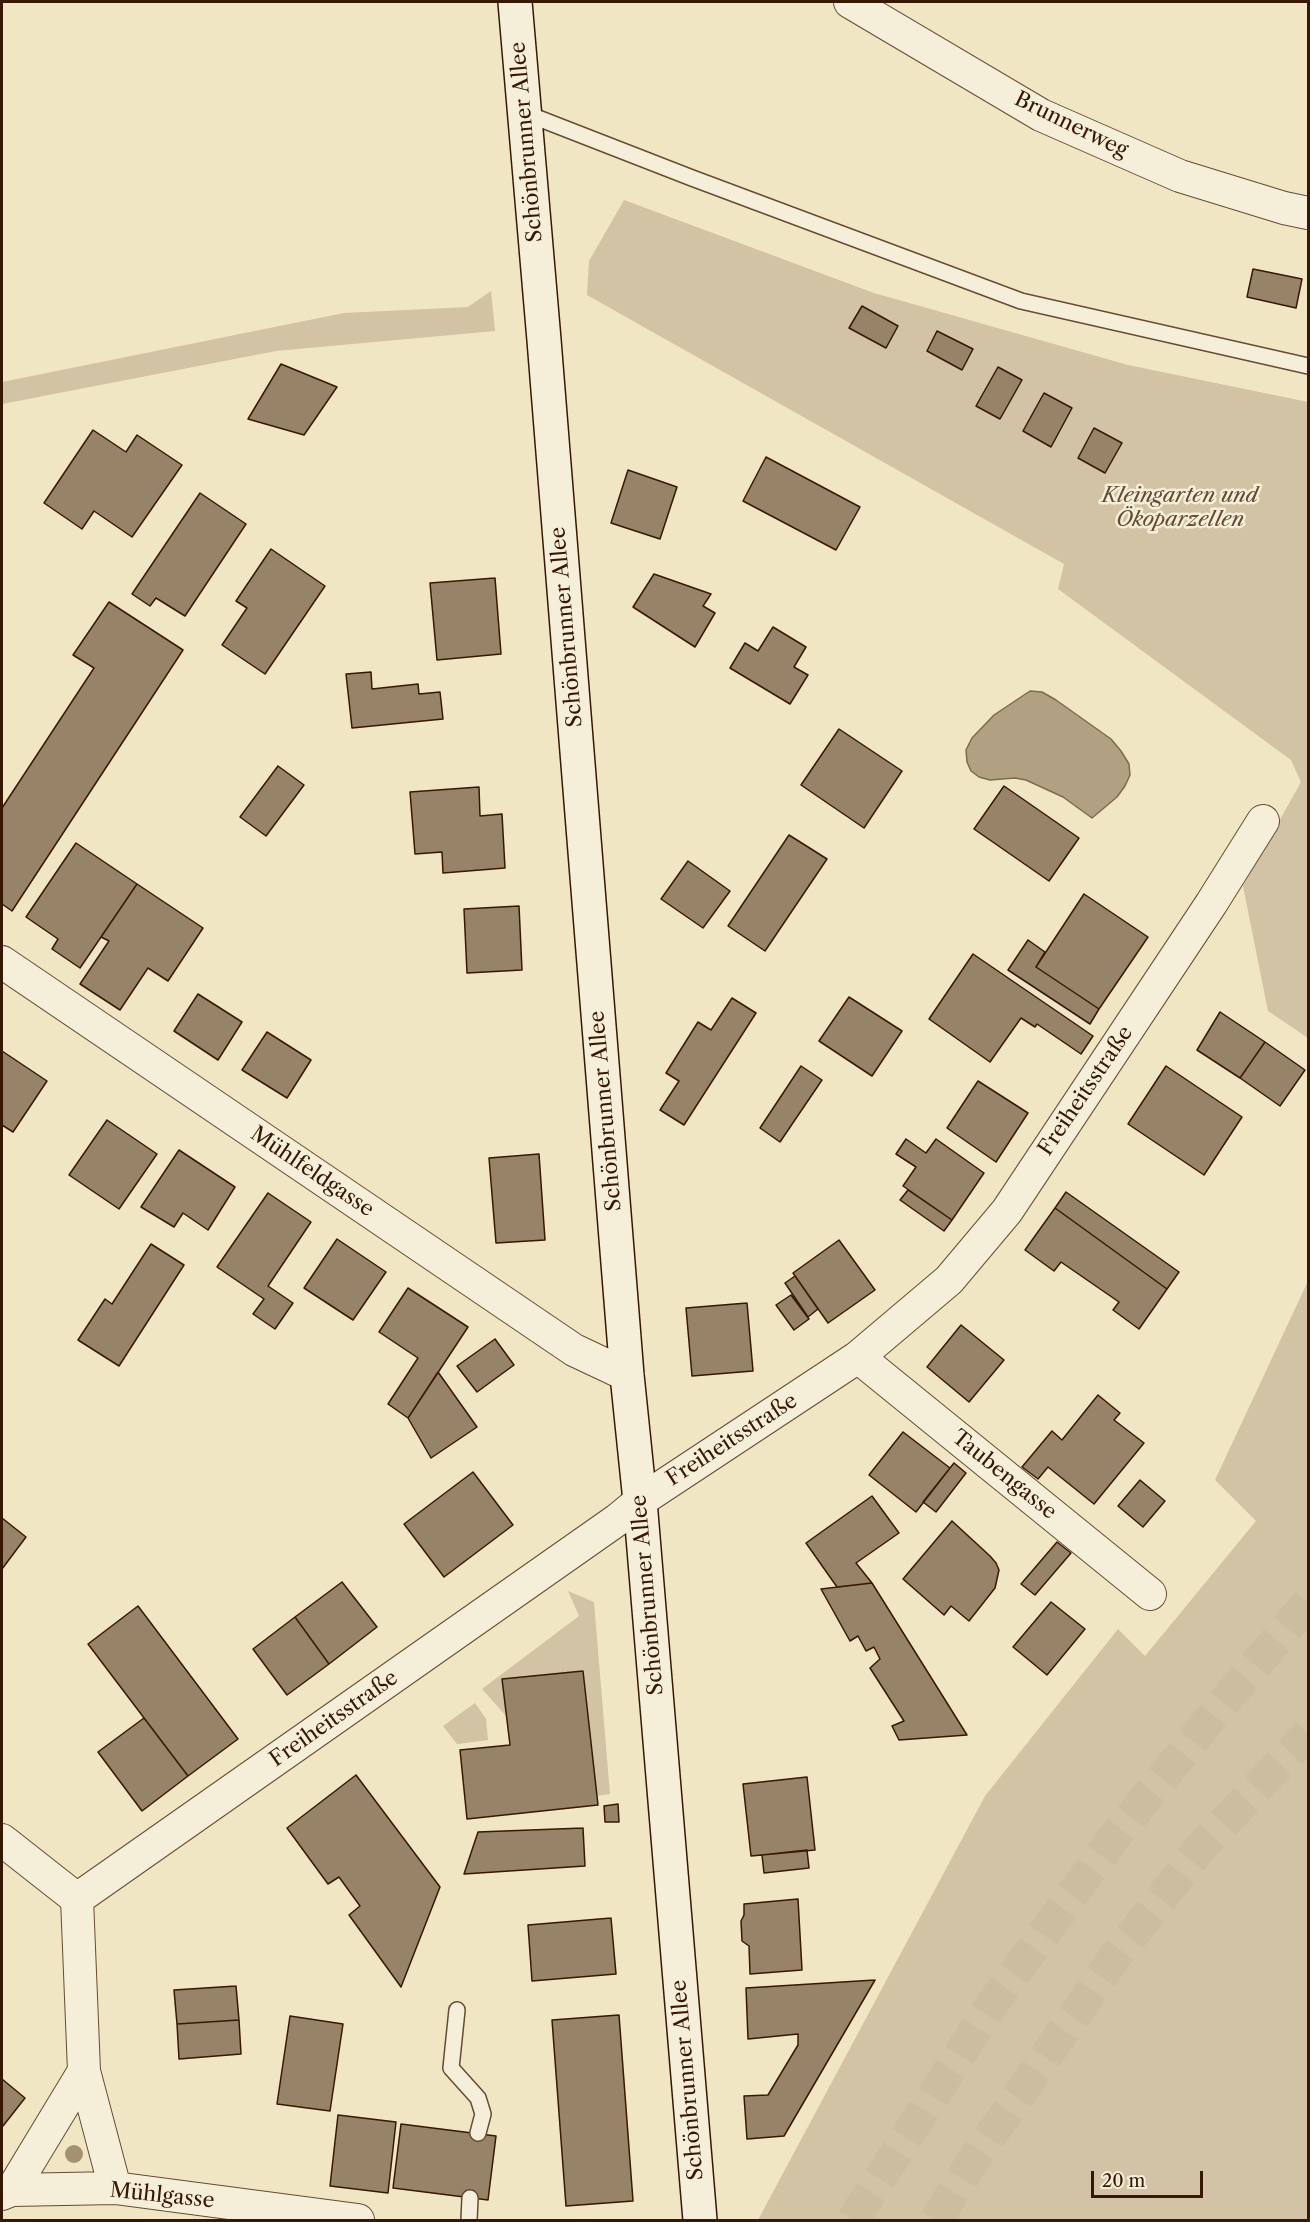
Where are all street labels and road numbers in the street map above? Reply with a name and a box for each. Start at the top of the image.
street label: Schönbrunner Allee [506,41,548,243]
street label: Brunnerweg [1010,87,1132,163]
street label: Schönbrunner Allee [546,526,588,728]
street label: Schönbrunner Allee [585,1010,627,1212]
street label: Freiheitsstraße [1033,1021,1139,1161]
street label: Mühlfeldgasse [246,1122,378,1222]
street label: Freiheitsstraße [662,1388,802,1492]
street label: Taubengasse [947,1425,1061,1525]
street label: Schönbrunner Allee [627,1494,669,1696]
street label: Freiheitsstraße [265,1665,403,1773]
street label: Schönbrunner Allee [667,1979,709,2181]
street label: Mühlgasse [108,2178,216,2214]

